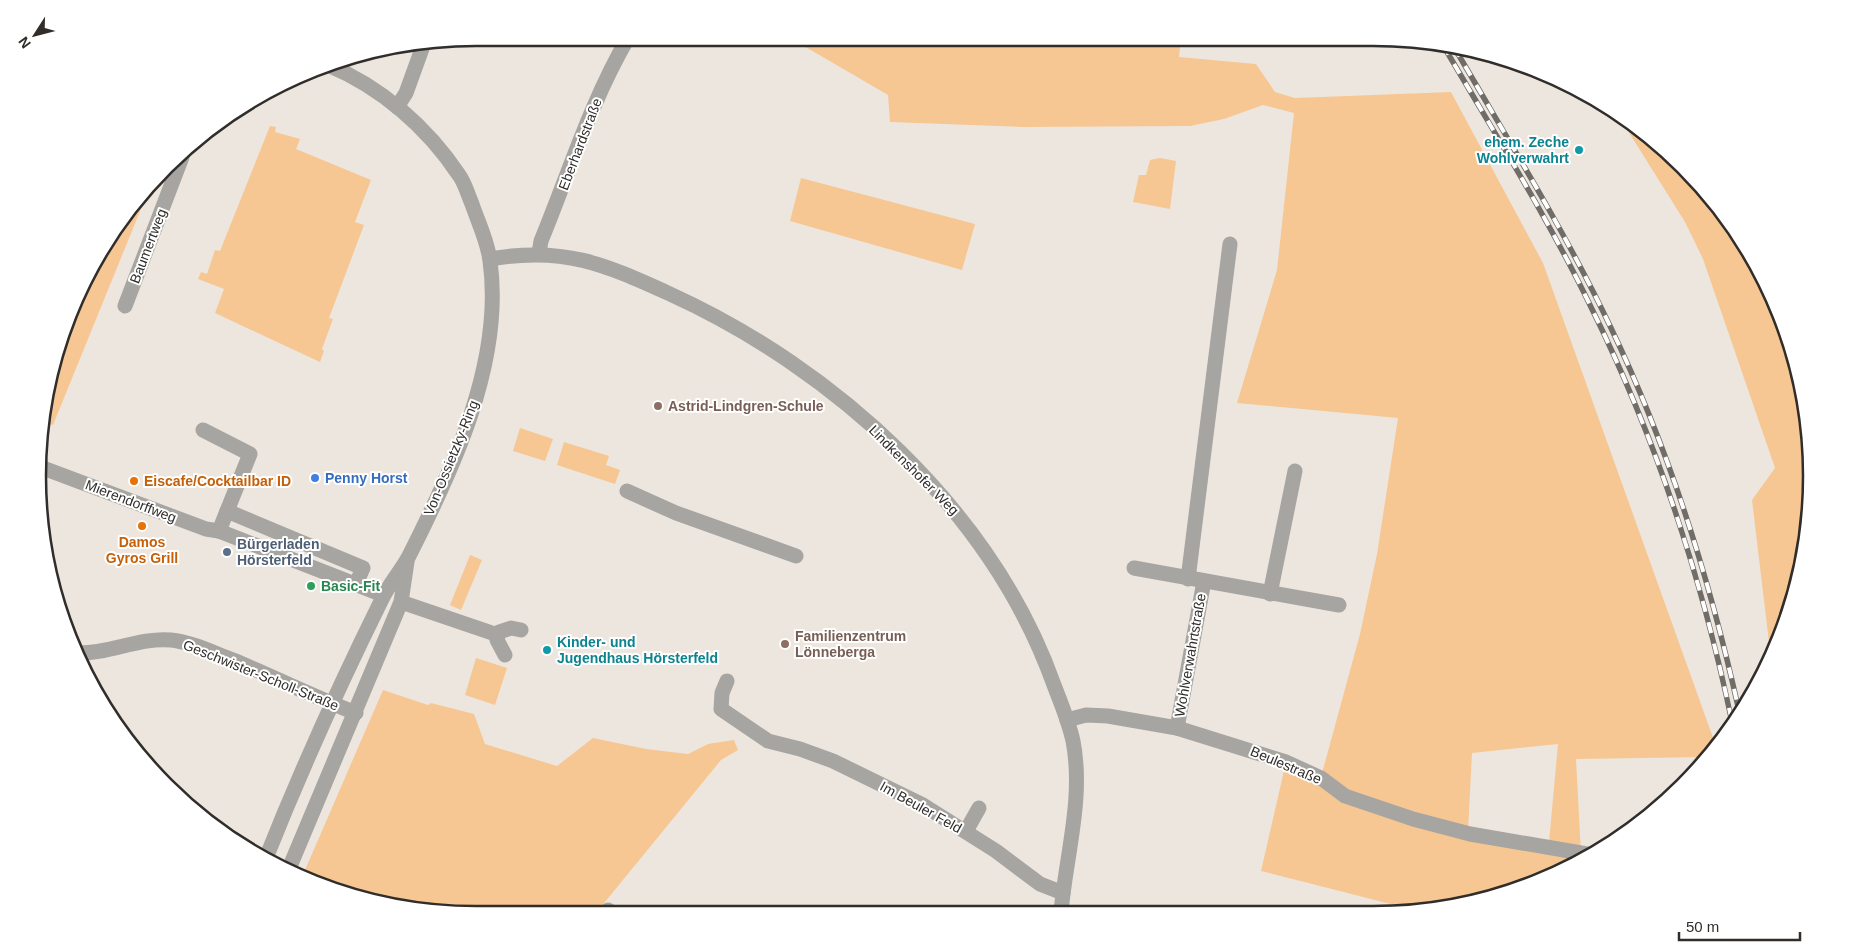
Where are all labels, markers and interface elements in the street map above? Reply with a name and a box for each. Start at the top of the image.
north arrow [10,10,60,60]
text: N [15,34,34,51]
street label: Eberhardstraße [555,96,605,192]
place label: ehem. Zeche Wohlverwahrt [1477,134,1569,166]
marker: ehem. Zeche Wohlverwahrt [1573,144,1585,156]
street label: Baumertweg [126,206,170,286]
street label: Von-Ossietzky-Ring [421,398,481,518]
place label: Astrid-Lindgren-Schule [668,398,824,414]
marker: Astrid-Lindgren-Schule [652,400,664,412]
street label: Lindkenshofer Weg [866,422,962,518]
place label: Penny Horst [325,470,408,486]
marker: Penny Horst [309,472,321,484]
place label: Eiscafe/Cocktailbar ID [144,473,291,489]
marker: Eiscafe/Cocktailbar ID [128,475,140,487]
street label: Mierendorffweg [83,476,179,526]
marker: Damos Gyros Grill [136,520,148,532]
place label: Damos Gyros Grill [106,534,178,566]
place label: Bürgerladen Hörsterfeld [237,536,319,568]
marker: Bürgerladen Hörsterfeld [221,546,233,558]
place label: Basic-Fit [321,578,380,594]
marker: Basic-Fit [305,580,317,592]
street label: Wohlverwahrtstraße [1171,592,1209,718]
place label: Familienzentrum Lönneberga [795,628,906,660]
place label: Kinder- und Jugendhaus Hörsterfeld [557,634,718,666]
street label: Geschwister-Scholl-Straße [181,636,341,714]
marker: Familienzentrum Lönneberga [779,638,791,650]
marker: Kinder- und Jugendhaus Hörsterfeld [541,644,553,656]
street label: Beulestraße [1248,743,1324,787]
street label: Im Beuler Feld [877,778,965,836]
scale bar [1679,910,1800,942]
text: 50 m [1686,918,1719,935]

